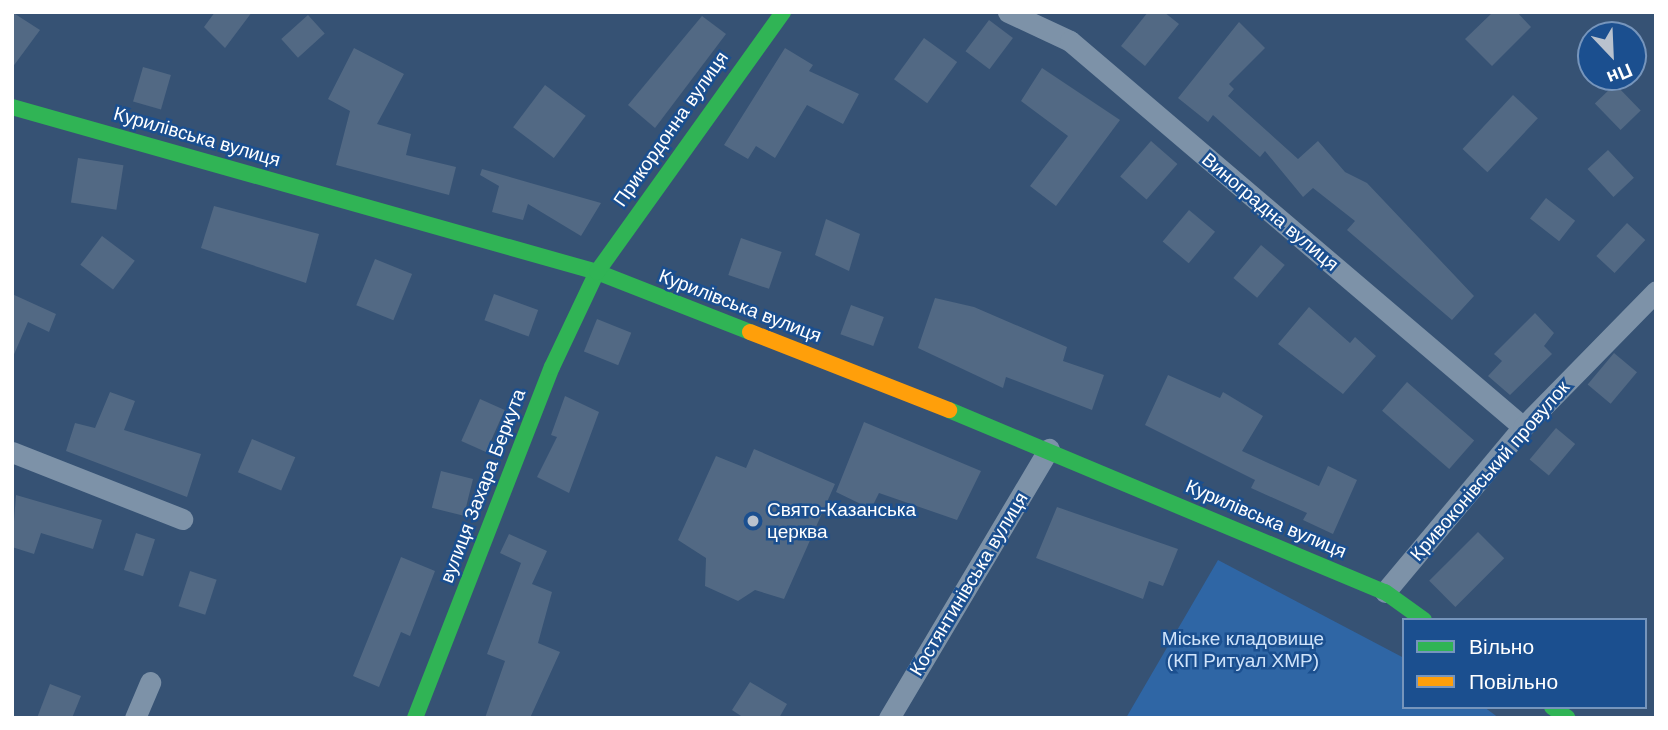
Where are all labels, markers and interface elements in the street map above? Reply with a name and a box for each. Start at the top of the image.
north arrow [1577,21,1647,91]
street label: Прикордонна вулиця [609,47,733,211]
text: Пн [1604,59,1635,89]
street label: Курилівська вулиця [111,102,283,172]
street label: Виноградна вулиця [1197,148,1343,276]
street label: Курилівська вулиця [655,264,825,348]
street label: Кривоконівський провулок [1406,376,1574,566]
street label: вулиця Захара Беркута [435,386,531,586]
street label: Курилівська вулиця [1182,475,1350,563]
street label: Костянтинівська вулиця [905,488,1033,680]
place label: Свято-Казанська церква [767,499,916,543]
marker: Свято-Казанська церква [745,513,761,529]
legend [1402,618,1647,709]
park label: Міське кладовище (КП Ритуал ХМР) [1162,628,1324,672]
text: Вільно [1469,635,1534,658]
text: Повільно [1469,670,1558,693]

